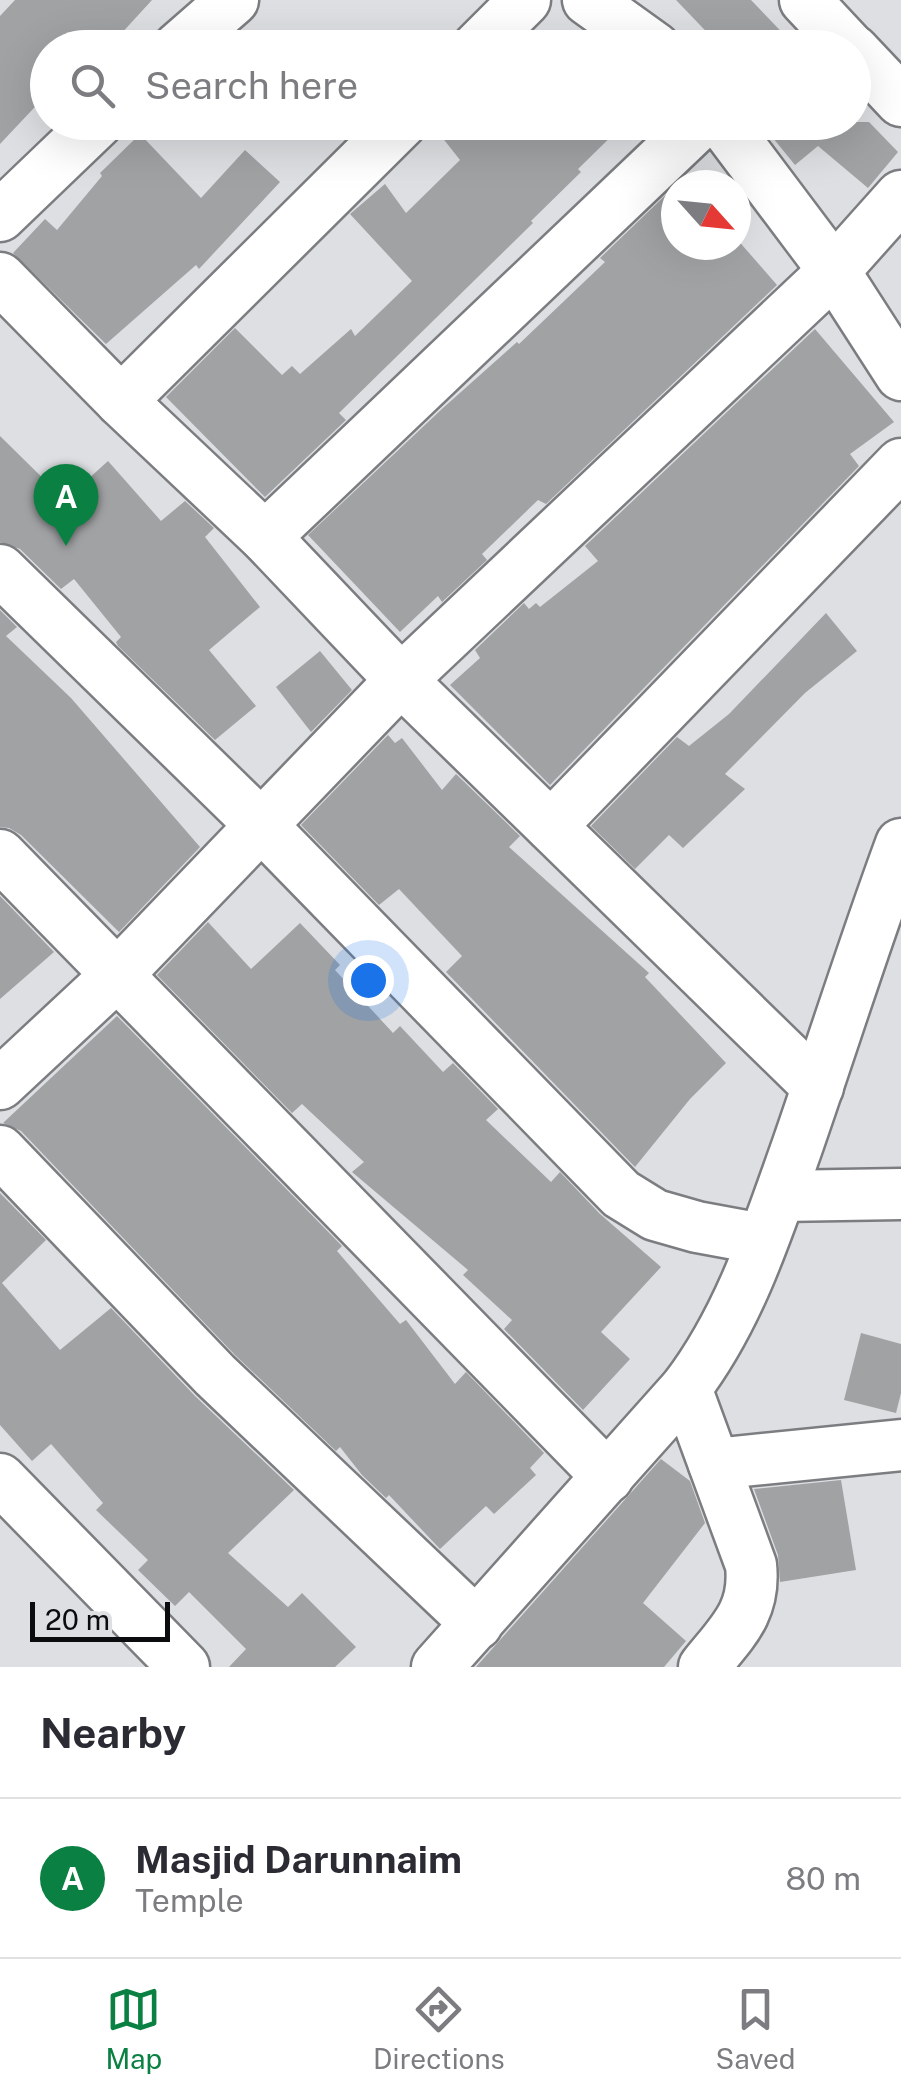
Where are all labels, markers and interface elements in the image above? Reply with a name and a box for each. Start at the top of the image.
search box [30,30,871,140]
icon: search [65,58,120,113]
text: Search here [145,63,358,108]
north arrow [661,170,751,260]
pin: A [34,464,98,546]
your location [343,955,394,1006]
scale bar [30,1597,170,1642]
text: 20 m [45,1603,110,1636]
text: Nearby [40,1708,186,1757]
text: Masjid Darunnaim [135,1837,462,1882]
text: A [61,1860,84,1897]
text: 80 m [785,1860,861,1897]
text: Temple [135,1882,244,1919]
tab: Map [105,1982,162,2075]
tab: Directions [373,1982,505,2075]
tab: Saved [715,1982,796,2075]

